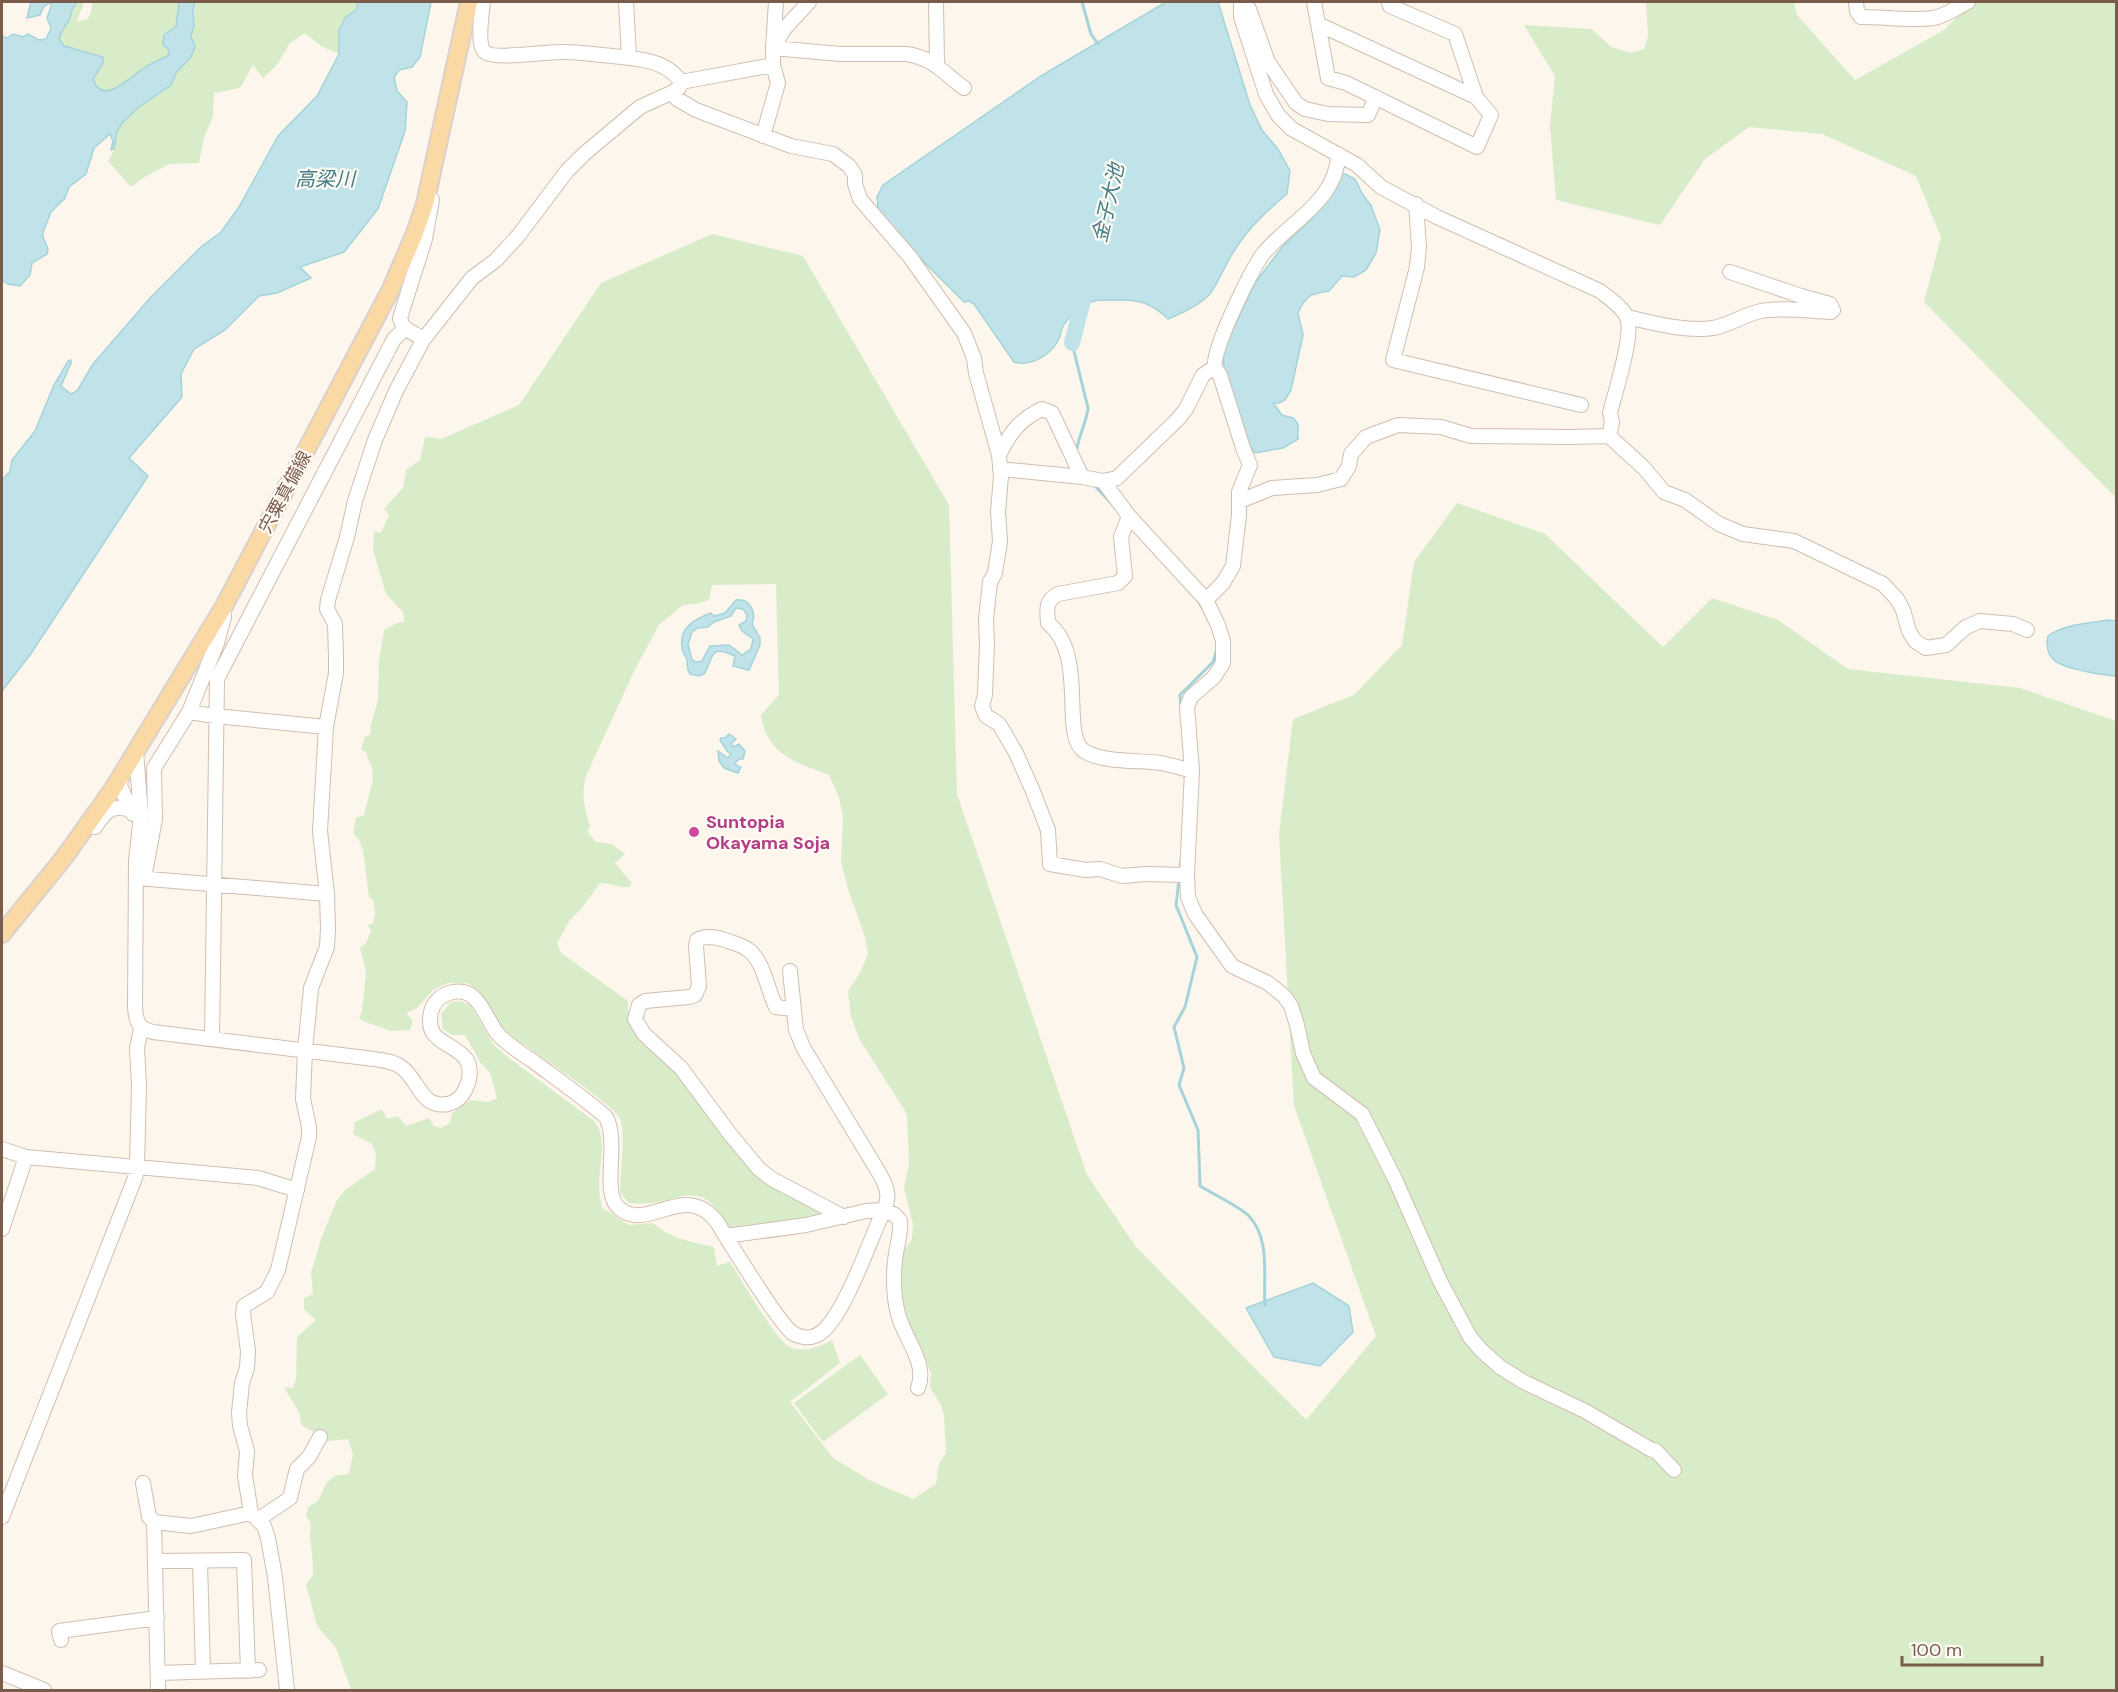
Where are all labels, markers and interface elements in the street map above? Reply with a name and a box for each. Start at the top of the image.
water label: 金子大池 [1086,159,1130,245]
water label: 高梁川 [295,166,357,192]
street label: 宍粟真備線 [253,447,317,537]
place label: Suntopia Okayama Soja [706,810,830,855]
marker: Suntopia Okayama Soja [687,825,701,839]
scale bar [1902,1629,2042,1667]
text: 100 m [1911,1638,1962,1662]

